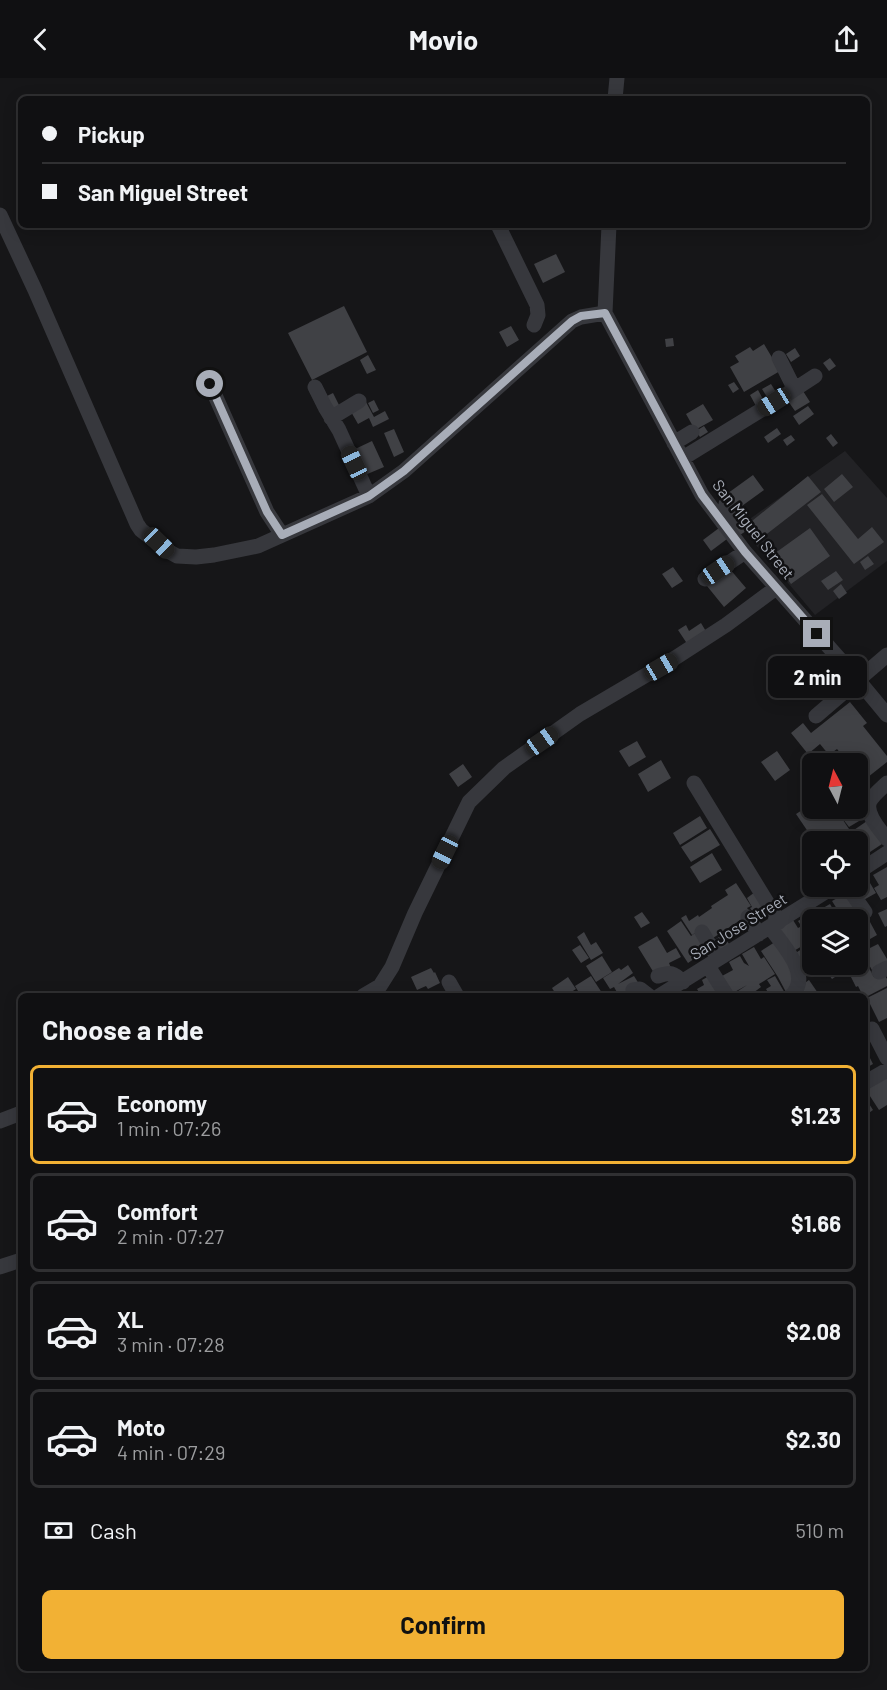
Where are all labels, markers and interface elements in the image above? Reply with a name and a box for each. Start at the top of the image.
icon: back [24,23,57,56]
text: Movio [409,23,478,55]
icon: share [830,23,863,56]
text: Pickup [78,121,145,147]
text: San Miguel Street [78,179,248,205]
route start [196,370,223,397]
car [754,385,794,419]
car [338,443,370,483]
street label: San Miguel Street [709,475,799,583]
car [140,524,178,562]
car [698,552,738,588]
route end [803,620,830,647]
car [641,650,681,684]
callout: 2 min [768,655,866,697]
text: 2 min [794,665,841,689]
car [522,723,562,759]
north arrow [802,753,868,819]
map controls [802,753,868,975]
button: locate [802,831,868,897]
car [429,832,461,872]
street label: San Jose Street [686,889,790,963]
button: layers [802,909,868,975]
text: Choose a ride [42,1013,204,1045]
icon: car [45,1088,99,1142]
text: Economy [117,1090,207,1116]
text: $1.23 [791,1102,841,1128]
text: 1 min · 07:26 [117,1116,221,1140]
icon: car [45,1196,99,1250]
text: Comfort [117,1198,198,1224]
text: $1.66 [791,1210,841,1236]
text: 2 min · 07:27 [117,1224,224,1248]
icon: car [45,1304,99,1358]
text: XL [117,1306,143,1332]
text: $2.08 [786,1318,841,1344]
text: 3 min · 07:28 [117,1332,225,1356]
icon: car [45,1412,99,1466]
text: Moto [117,1414,165,1440]
text: $2.30 [786,1426,841,1452]
text: 4 min · 07:29 [117,1440,225,1464]
icon: cash [42,1514,75,1547]
text: Cash [90,1517,137,1543]
text: 510 m [795,1518,844,1542]
button: Confirm [42,1590,844,1659]

